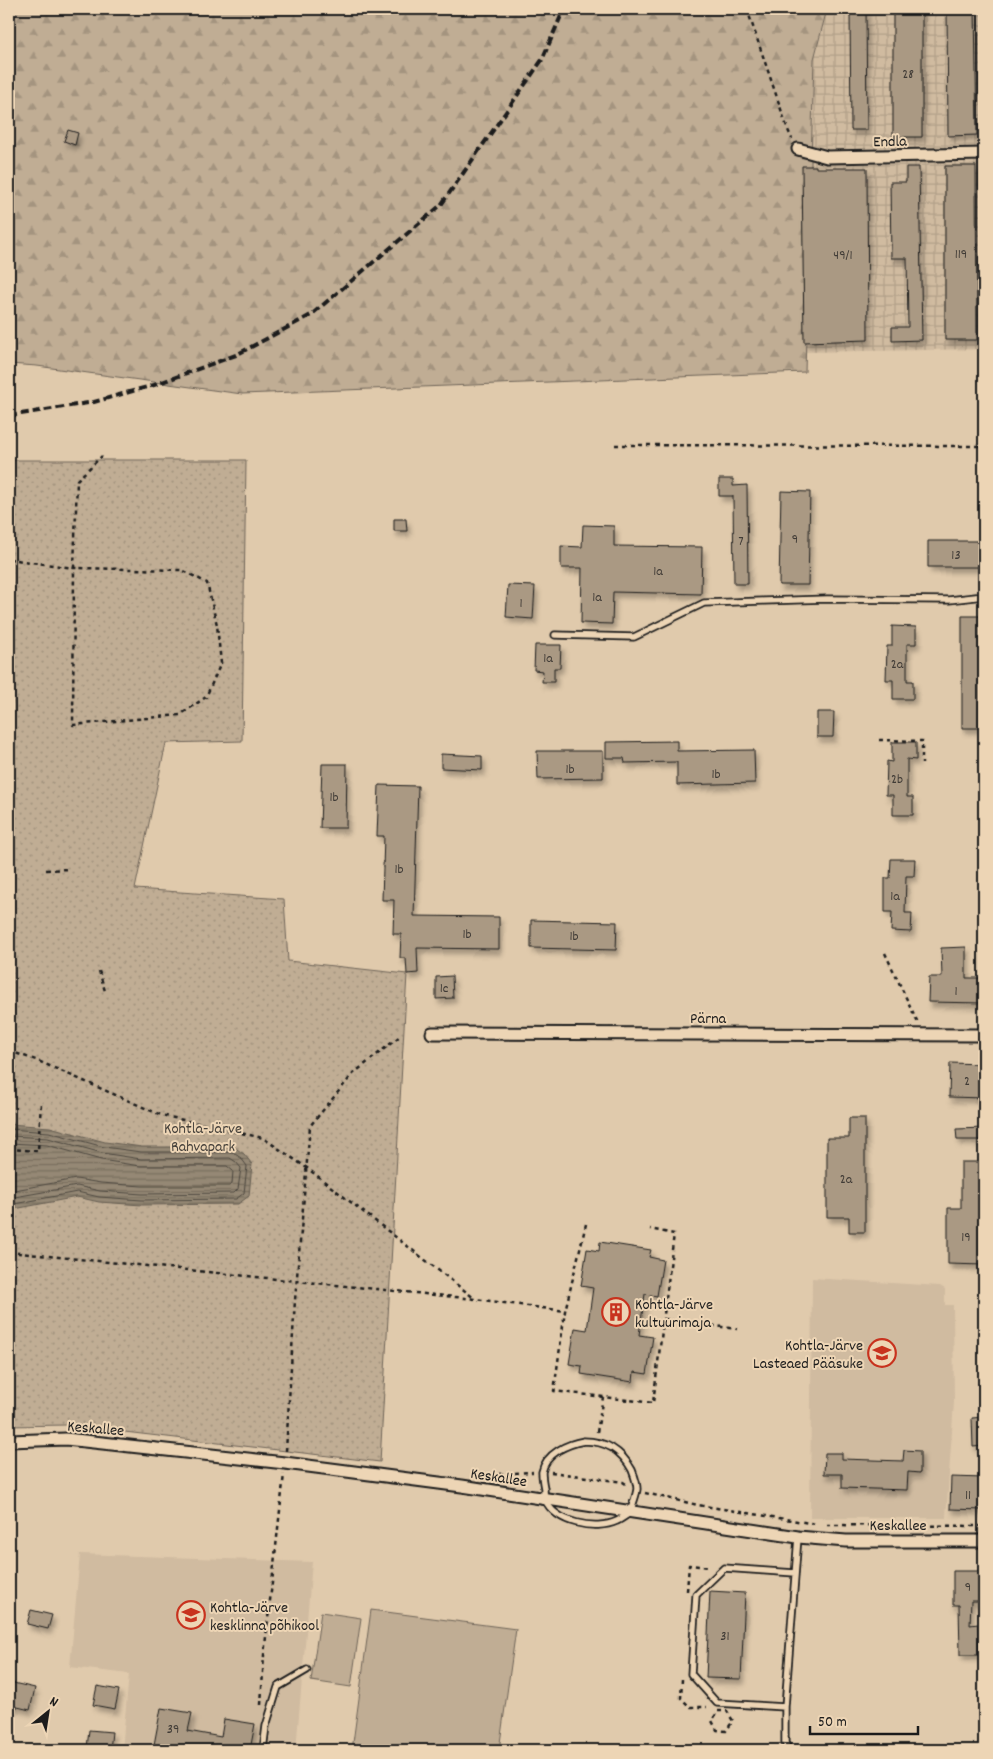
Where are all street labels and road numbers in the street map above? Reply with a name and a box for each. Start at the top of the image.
street label: Endla [873,131,907,154]
street label: Pärna [690,1008,727,1031]
street label: Keskallee [66,1416,125,1443]
street label: Keskallee [469,1463,529,1494]
street label: Keskallee [870,1515,926,1538]

